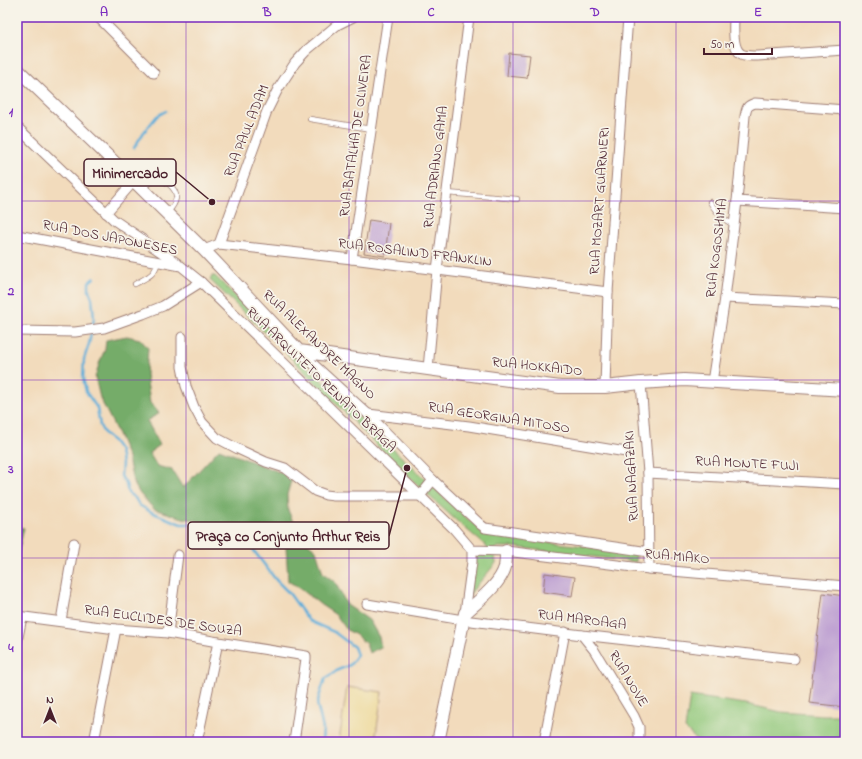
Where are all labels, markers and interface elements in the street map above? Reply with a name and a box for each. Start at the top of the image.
text: A [100,3,108,22]
text: B [262,3,272,22]
text: C [427,3,435,22]
text: D [589,3,600,22]
text: E [754,3,762,22]
scale bar [704,30,772,56]
text: 50 m [710,36,734,54]
street label: RUA BATALHA DE OLIVEIRA [334,54,378,218]
street label: RUA PAUL ADAM [219,82,275,180]
text: 1 [9,103,14,122]
street label: RUA ADRIANO GAMA [418,105,454,229]
street label: RUA MOZART GUARNIERI [584,127,616,275]
callout: Minimercado [84,159,176,186]
text: Minimercado [92,163,168,185]
street label: RUA KOGOSHIMA [700,197,734,299]
street label: RUA DOS JAPONESES [41,215,179,261]
street label: RUA ROSALIND FRANKLIN [337,233,493,273]
text: 2 [7,282,15,301]
street label: RUA ALEXANDRE MAGNO [257,285,381,405]
street label: RUA ARQUITETO RENATO BRAGA [241,302,401,458]
street label: RUA HOKKAIDO [491,352,583,382]
street label: RUA GEORGINA MITOSO [427,396,571,440]
street label: RUA NAGAZAKI [619,430,645,522]
street label: RUA MONTE FUJI [695,451,799,477]
text: 3 [7,460,14,479]
callout: Praça co Conjunto Arthur Reis [188,522,389,549]
text: Praça co Conjunto Arthur Reis [196,526,381,548]
street label: RUA MIAKO [644,544,710,570]
street label: RUA EUCLIDES DE SOUZA [83,600,243,642]
street label: RUA MAROAGA [537,604,627,636]
text: 4 [7,639,14,658]
street label: RUA NOVE [603,647,653,711]
north arrow [30,689,70,729]
text: N [46,692,54,708]

